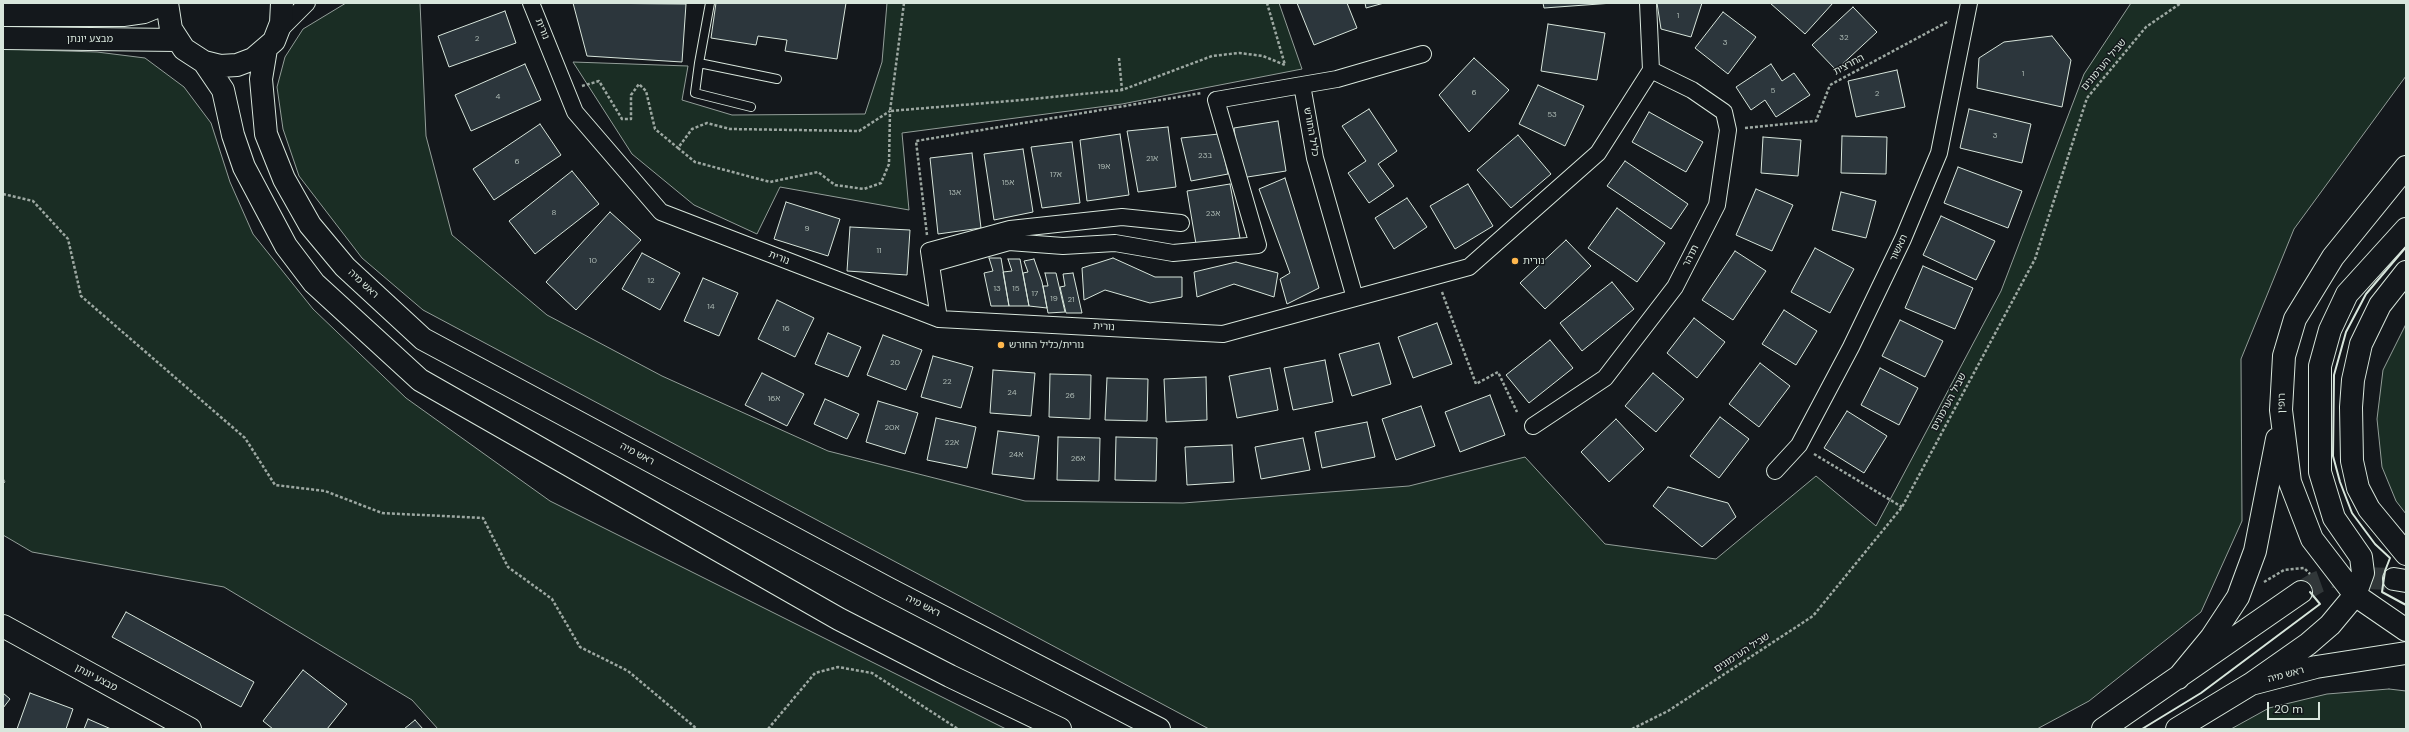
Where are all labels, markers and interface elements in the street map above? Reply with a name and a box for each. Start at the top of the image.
house number: 1 [1677,11,1679,21]
street label: נורית [532,17,552,41]
street label: מבצע יונתן [67,33,113,45]
house number: 32 [1839,33,1849,43]
house number: 2 [475,34,479,44]
street label: שביל הערמונים [2079,37,2129,93]
house number: 3 [1723,38,1727,48]
street label: החרצית [1832,52,1866,78]
house number: 1 [2022,69,2024,79]
house number: 5 [1771,86,1775,96]
house number: 6 [1471,88,1477,98]
house number: 2 [1875,89,1879,99]
house number: 4 [496,92,500,102]
street label: כליל החורש [1301,107,1321,157]
house number: 53 [1547,110,1557,120]
house number: 3 [1993,131,1997,141]
house number: 23ב [1198,151,1212,161]
house number: 21א [1146,154,1158,164]
house number: 6 [514,157,520,167]
house number: 19א [1098,162,1110,172]
house number: 17א [1050,170,1062,180]
house number: 15א [1002,178,1014,188]
house number: 13א [949,188,961,198]
house number: 8 [552,208,556,218]
house number: 23א [1206,209,1220,219]
house number: 9 [804,224,810,234]
street label: תאשור [1888,233,1910,263]
street label: תדהר [1680,243,1702,269]
house number: 11 [877,246,881,256]
street label: נורית [767,249,791,267]
place label: נורית [1523,255,1545,267]
house number: 10 [589,256,597,266]
marker: נורית [1510,256,1520,266]
street label: ראש מיה [345,267,381,301]
house number: 12 [647,276,655,286]
house number: 13 [993,284,1001,294]
house number: 15 [1012,284,1020,294]
house number: 17 [1032,289,1038,299]
house number: 19 [1050,294,1058,304]
house number: 21 [1067,295,1075,305]
house number: 14 [707,302,715,312]
street label: נורית [1093,320,1115,334]
house number: 16 [782,324,790,334]
place label: נורית/כליל החורש [1009,339,1084,351]
marker: נורית/כליל החורש [996,340,1006,350]
house number: 20 [890,358,900,368]
street label: שביל הערמונים [1929,371,1969,433]
house number: 22 [942,377,952,387]
house number: 24 [1007,388,1017,398]
house number: 26 [1065,391,1075,401]
street label: רופין [2276,393,2288,413]
house number: 16א [768,394,780,404]
house number: 20א [884,423,900,433]
house number: 22א [945,438,959,448]
street label: ראש מיה [618,440,656,468]
house number: 24א [1009,450,1023,460]
house number: 26א [1071,454,1085,464]
street label: ראש מיה [904,592,942,620]
street label: שביל הערמונים [1712,631,1772,675]
street label: מבצע יונתן [73,662,119,694]
street label: ראש מיה [2267,664,2305,686]
scale bar [2269,694,2322,720]
text: 20 m [2274,701,2303,717]

